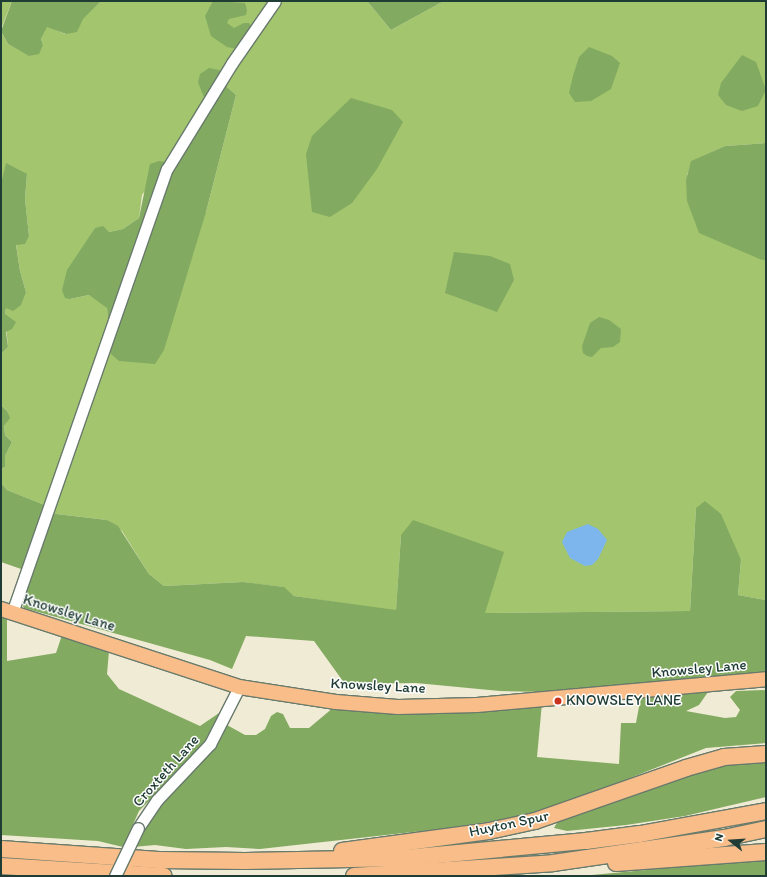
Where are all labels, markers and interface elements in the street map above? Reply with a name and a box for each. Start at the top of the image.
street label: Knowsley Lane [21,590,117,636]
street label: Knowsley Lane [651,656,747,682]
street label: Knowsley Lane [330,675,426,697]
place label: KNOWSLEY LANE [566,692,681,710]
marker: KNOWSLEY LANE [553,696,563,706]
street label: Croxteth Lane [129,731,203,811]
street label: Huyton Spur [467,807,551,841]
north arrow [711,821,751,861]
text: N [712,832,726,843]

